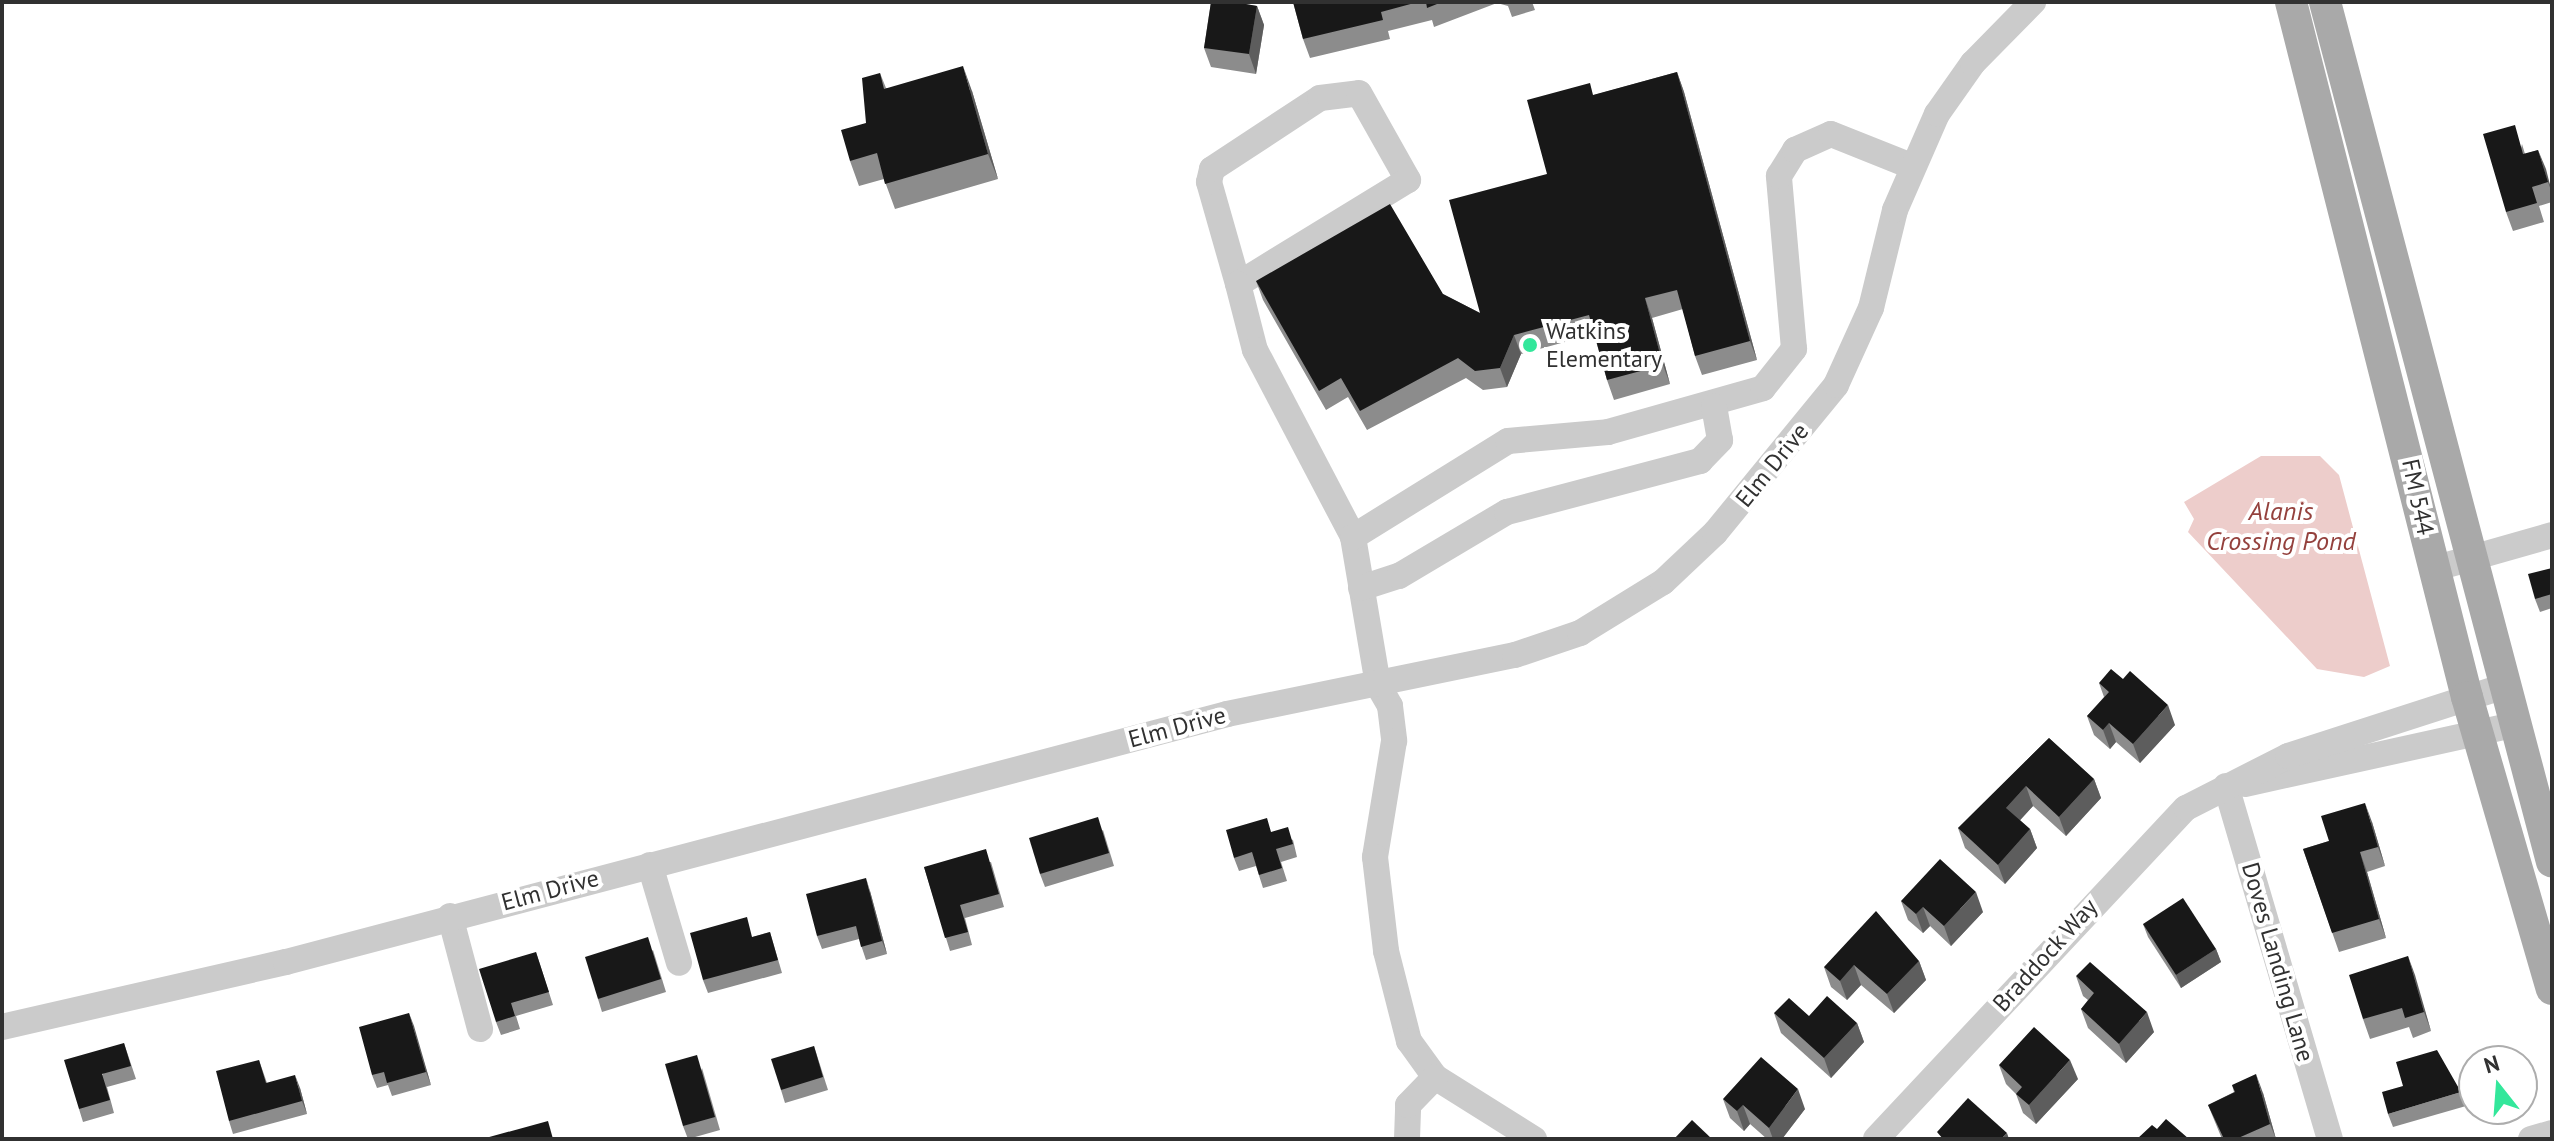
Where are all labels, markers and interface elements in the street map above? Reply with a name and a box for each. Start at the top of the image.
place label: Watkins Elementary [1546,317,1662,373]
marker: Watkins Elementary [1521,336,1539,354]
street label: Elm Drive [1729,417,1815,513]
street label: FM 544 [2396,456,2440,538]
water label: Alanis Crossing Pond [2206,495,2356,556]
street label: Elm Drive [1125,700,1229,754]
street label: Doves Landing Lane [2236,859,2320,1065]
street label: Elm Drive [498,863,602,917]
street label: Braddock Way [1986,892,2104,1018]
north arrow [2458,1045,2538,1125]
text: N [2481,1048,2503,1079]

